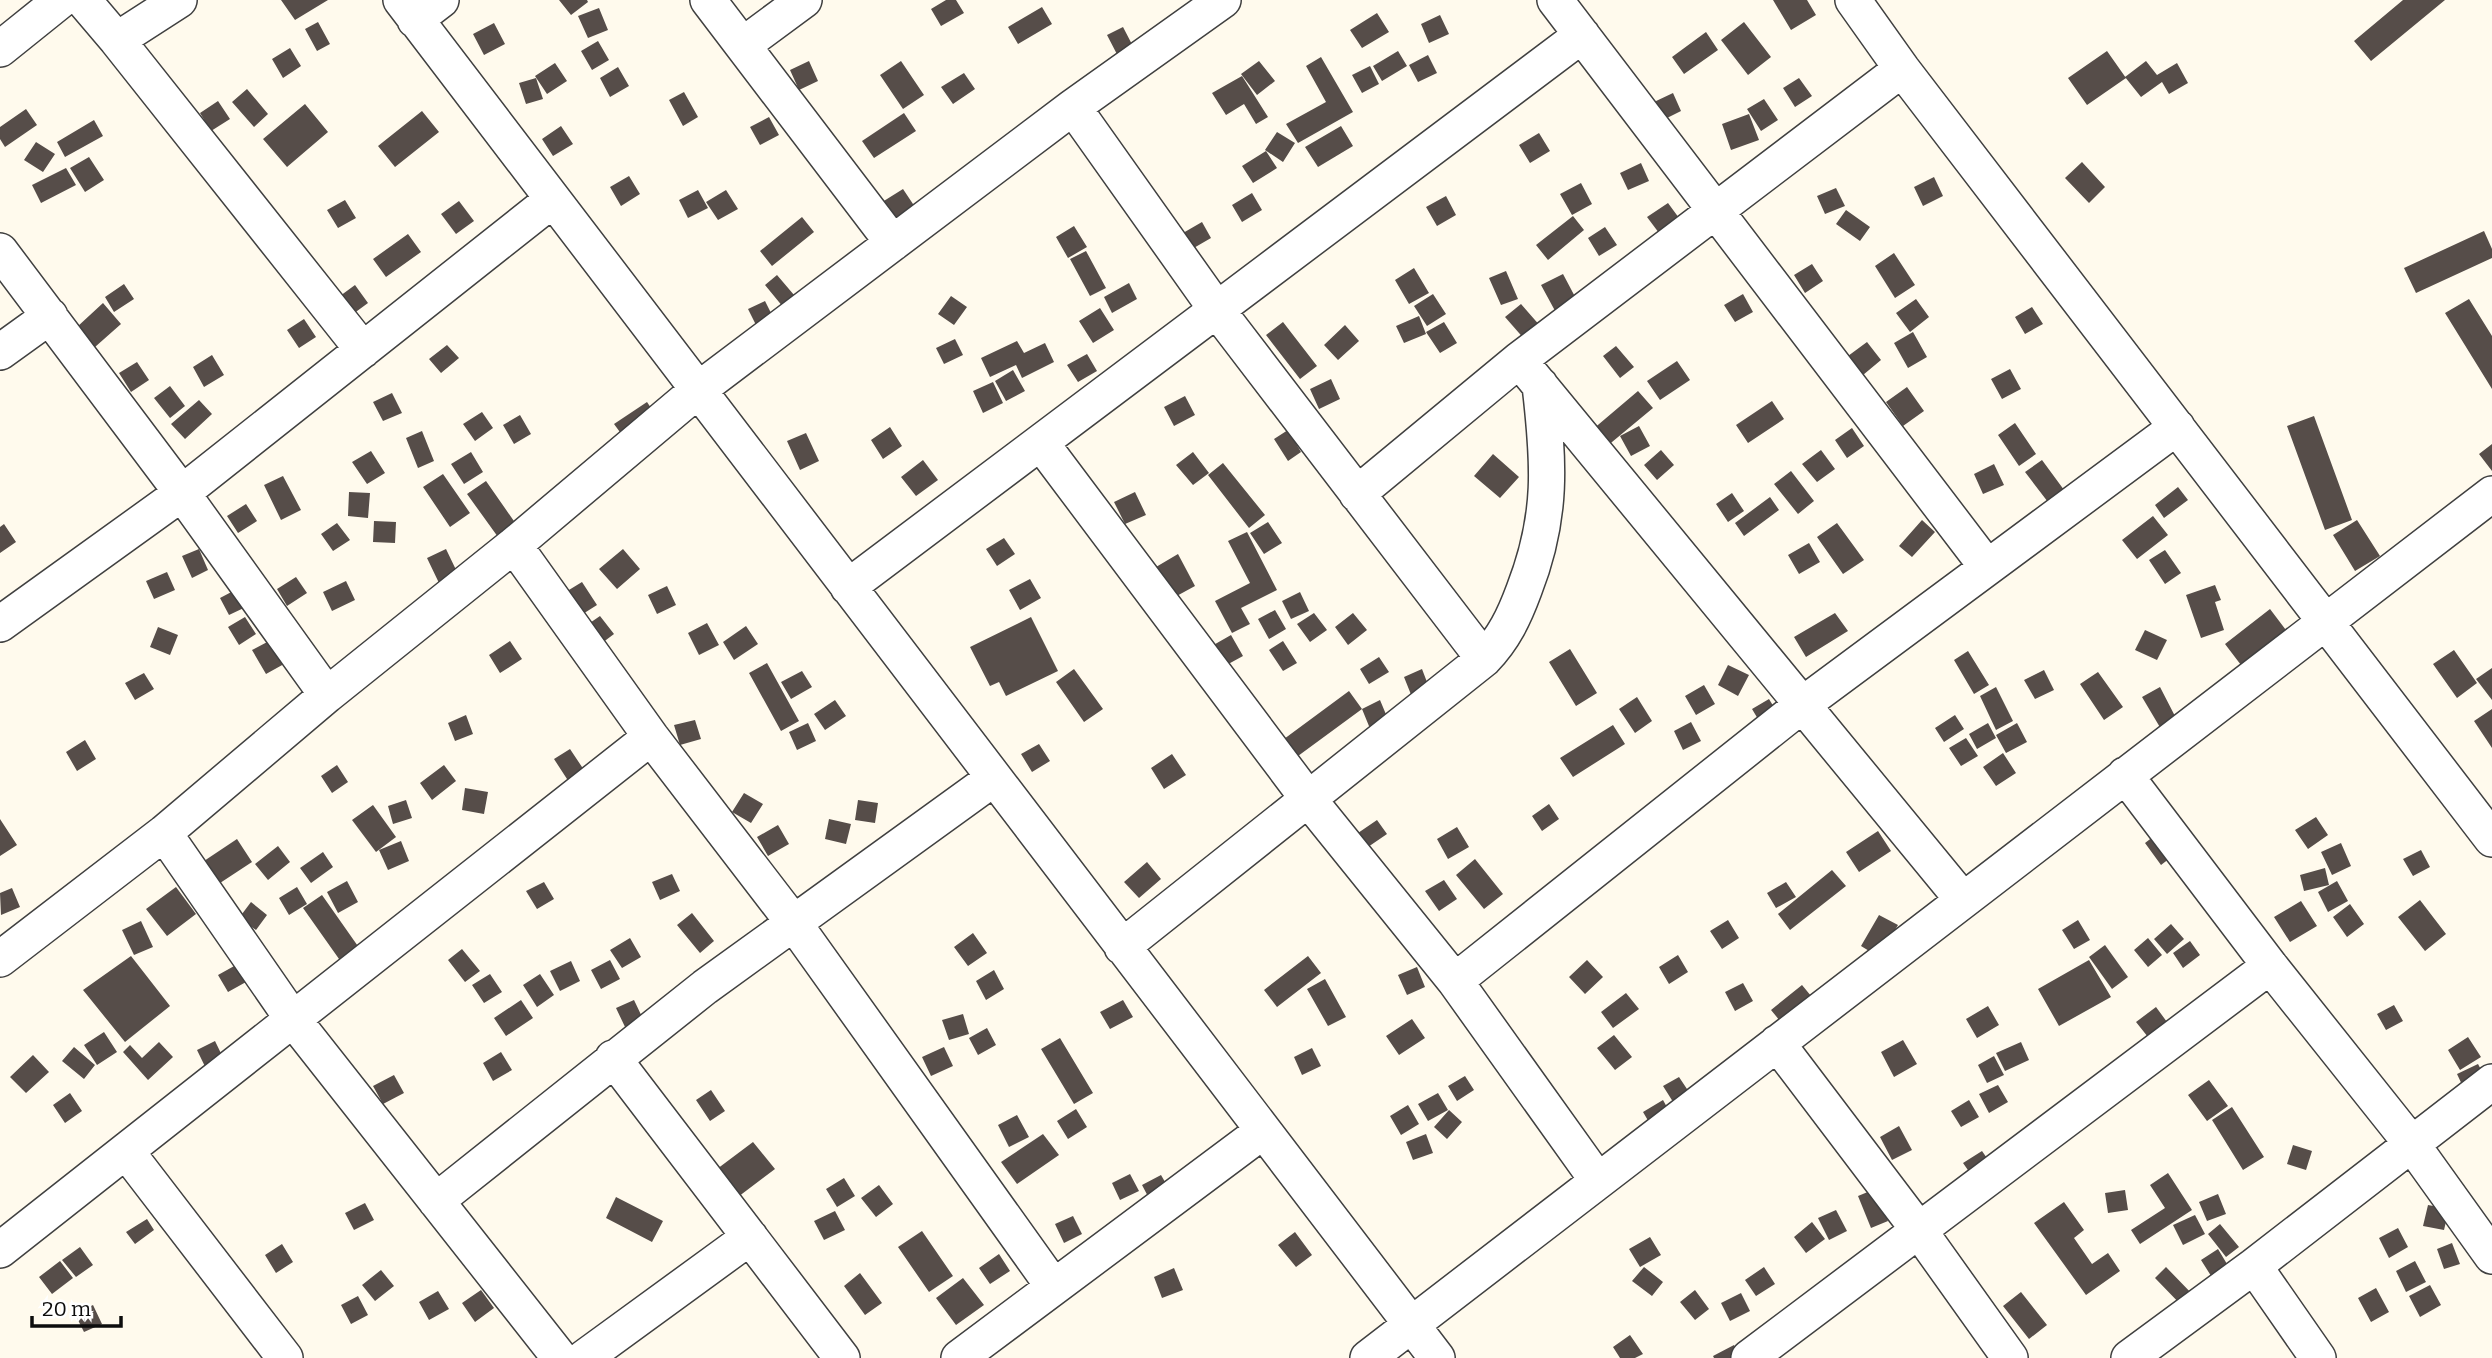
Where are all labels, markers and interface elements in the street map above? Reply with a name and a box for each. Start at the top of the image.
scale bar [32,1284,121,1328]
text: 20 m [42,1296,91,1322]

